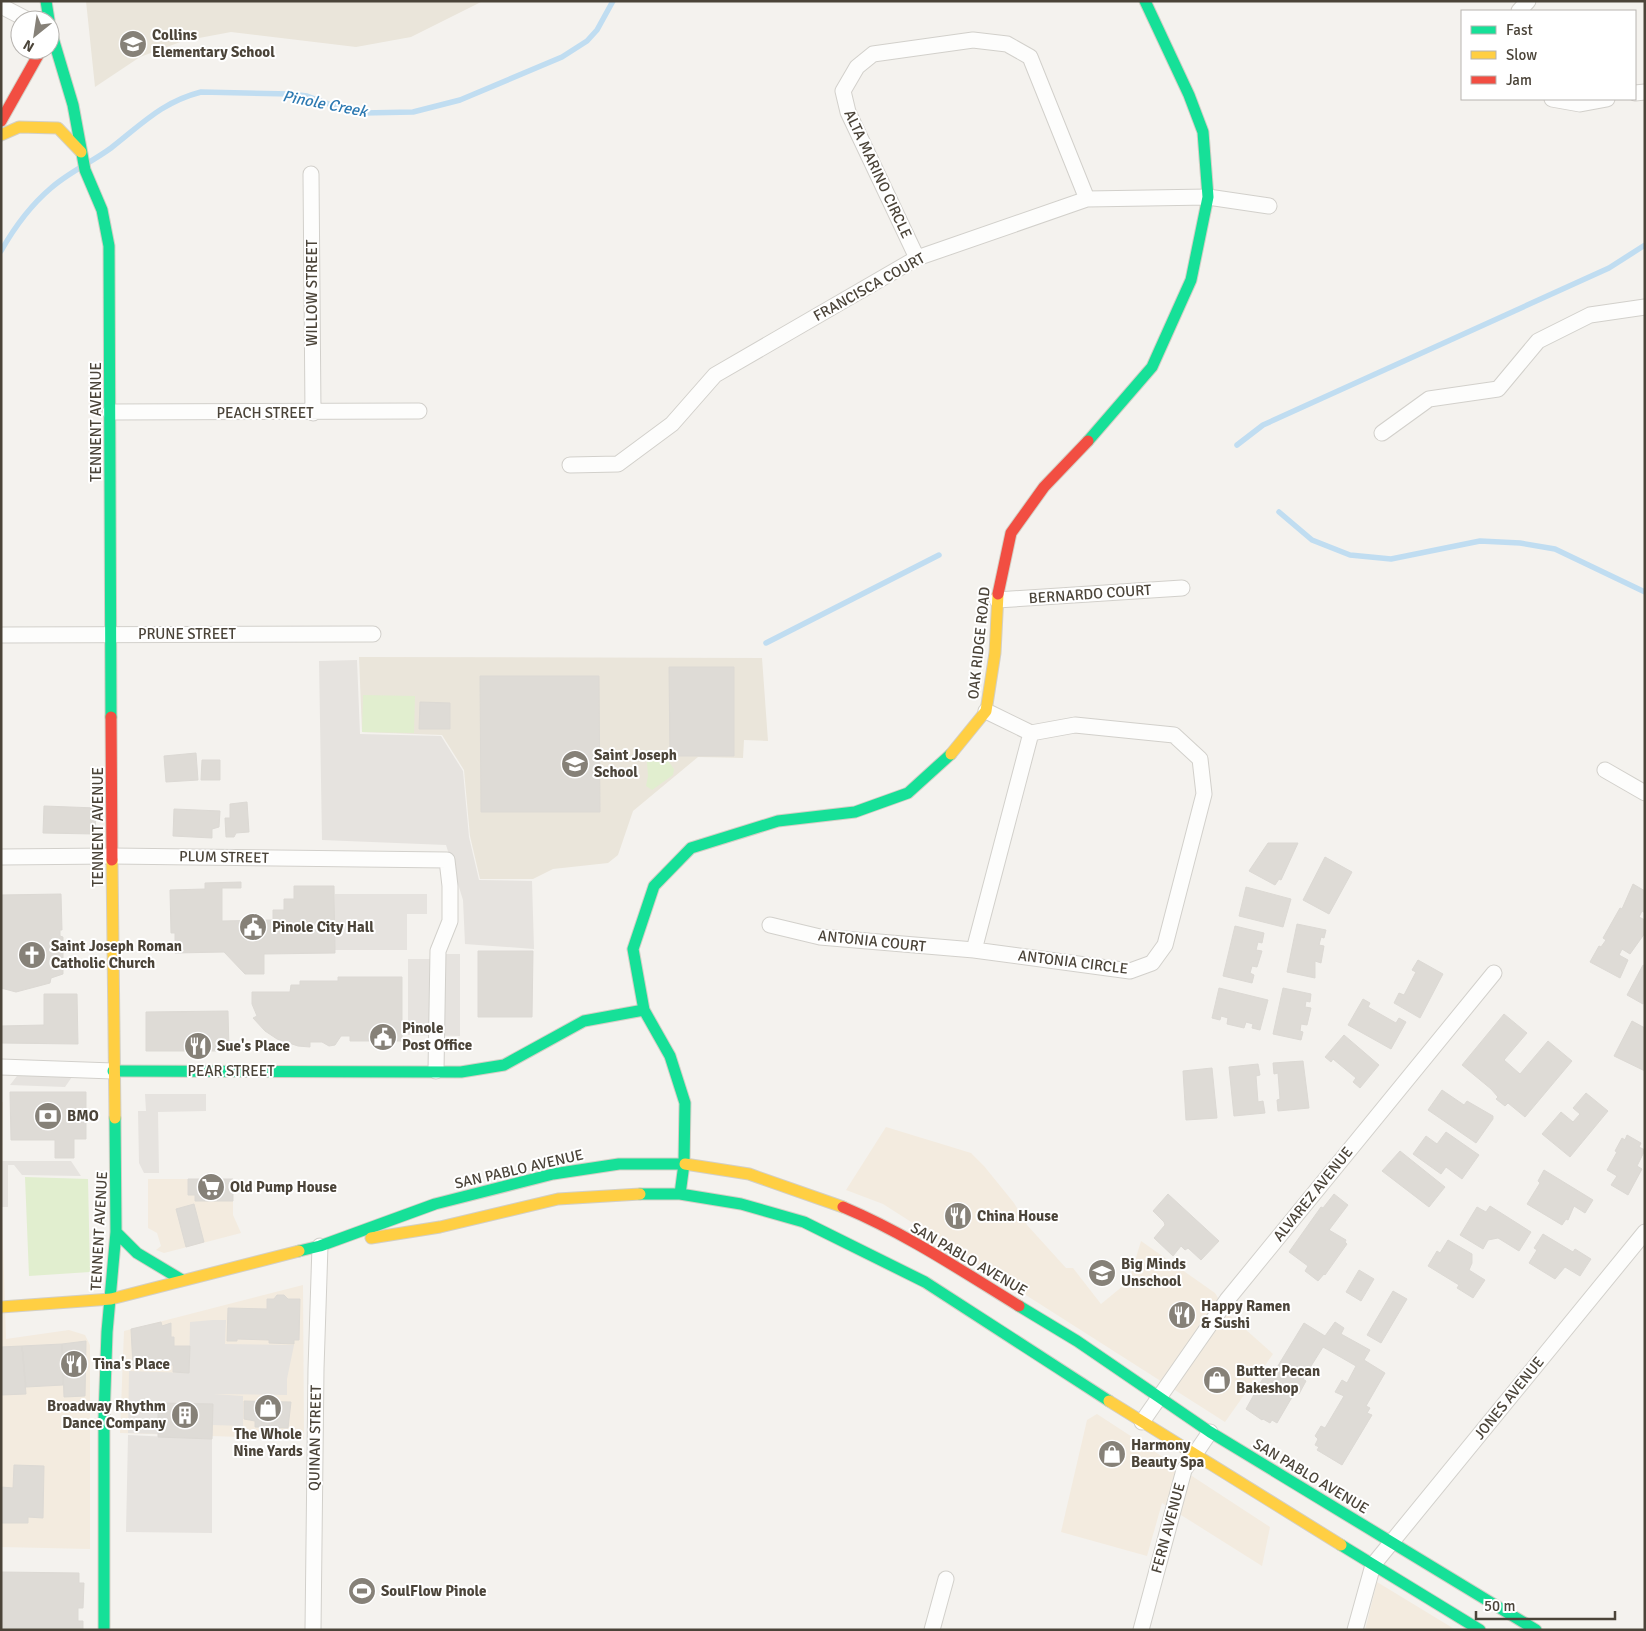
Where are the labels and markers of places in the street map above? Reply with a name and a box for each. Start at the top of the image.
place label: Collins Elementary School [152,26,275,61]
school or university icon: Collins Elementary School [118,29,148,59]
place label: Saint Joseph School [594,746,677,781]
school or university icon: Saint Joseph School [560,749,590,779]
public building icon: Pinole City Hall [238,912,268,942]
place label: Pinole City Hall [272,918,374,936]
place label: Saint Joseph Roman Catholic Church [51,937,182,972]
church icon: Saint Joseph Roman Catholic Church [17,940,47,970]
place label: Pinole Post Office [402,1019,472,1054]
public building icon: Pinole Post Office [368,1022,398,1052]
restaurant icon: Sue's Place [183,1031,213,1061]
place label: Sue's Place [217,1037,290,1055]
bank icon: BMO [33,1101,63,1131]
place label: BMO [67,1107,99,1125]
supermarket icon: Old Pump House [196,1172,226,1202]
place label: Old Pump House [230,1178,337,1196]
restaurant icon: China House [943,1201,973,1231]
place label: China House [977,1207,1058,1225]
place label: Big Minds Unschool [1121,1255,1186,1290]
school or university icon: Big Minds Unschool [1087,1258,1117,1288]
place label: Happy Ramen & Sushi [1201,1297,1291,1332]
restaurant icon: Happy Ramen & Sushi [1167,1300,1197,1330]
restaurant icon: Tina's Place [59,1349,89,1379]
place label: Tina's Place [93,1355,170,1373]
place label: Butter Pecan Bakeshop [1236,1362,1320,1397]
shop icon: Butter Pecan Bakeshop [1202,1365,1232,1395]
shop icon: The Whole Nine Yards [253,1393,283,1423]
place label: Broadway Rhythm Dance Company [47,1397,167,1432]
building icon: Broadway Rhythm Dance Company [170,1400,200,1430]
place label: The Whole Nine Yards [233,1425,303,1460]
place label: Harmony Beauty Spa [1131,1436,1205,1471]
shop icon: Harmony Beauty Spa [1097,1439,1127,1469]
sports icon: SoulFlow Pinole [347,1576,377,1606]
place label: SoulFlow Pinole [381,1582,486,1600]

